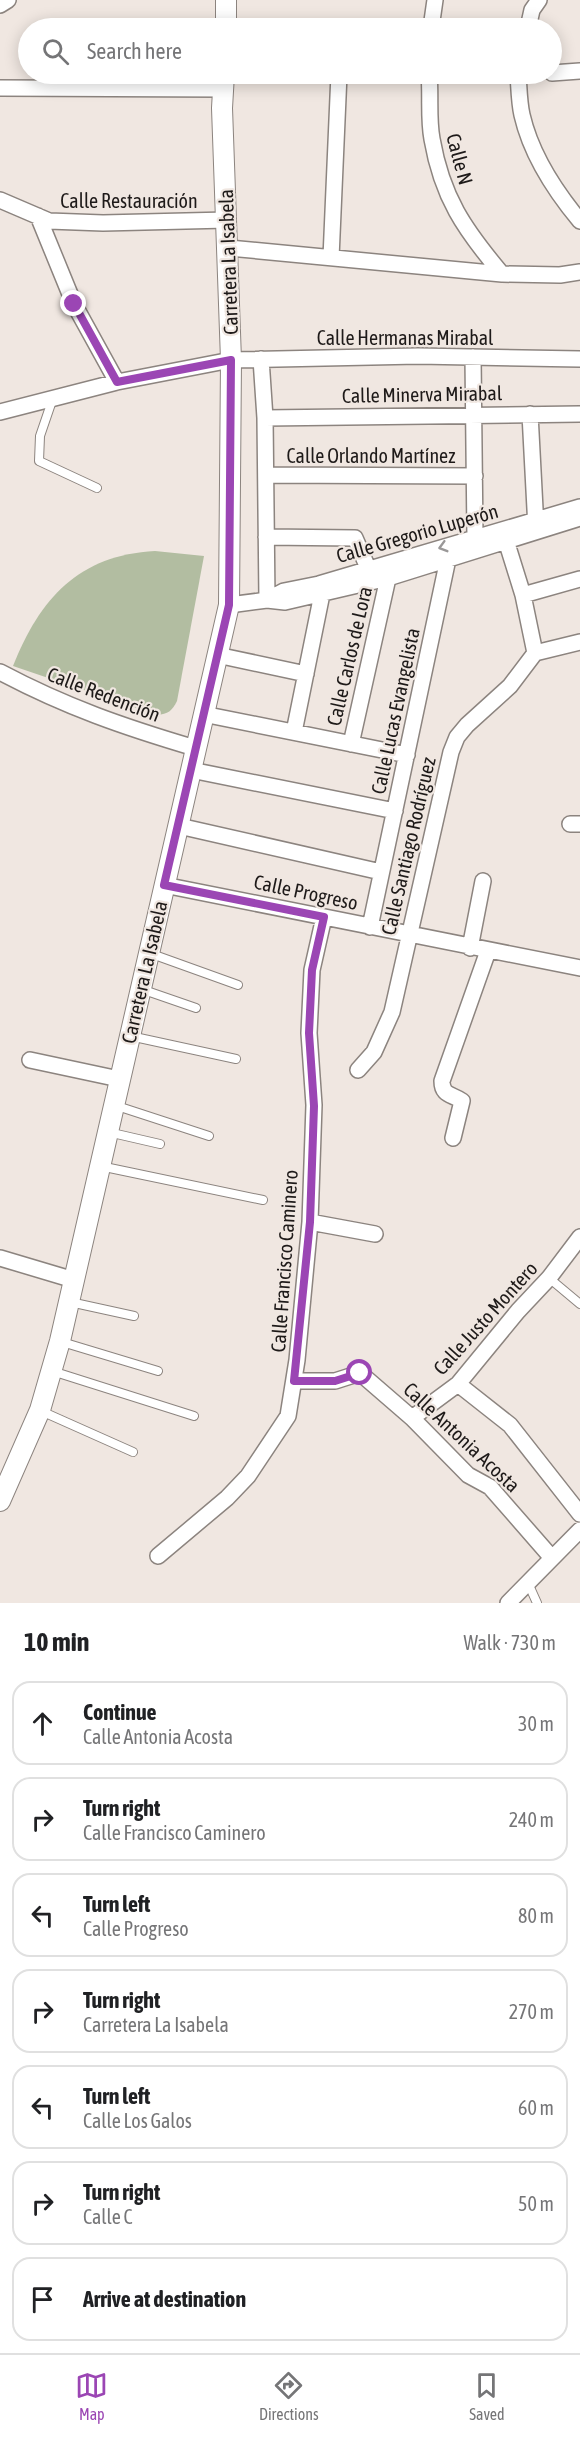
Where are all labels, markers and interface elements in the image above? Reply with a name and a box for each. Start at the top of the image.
search box [18,18,562,84]
icon: search [39,35,72,68]
text: Search here [87,38,182,64]
street label: Calle N [442,131,478,187]
street label: Calle Restauración [60,189,198,212]
street label: Carretera La Isabela [214,189,242,335]
route end [60,290,86,316]
street label: Calle Hermanas Mirabal [317,326,494,349]
street label: Calle Minerva Mirabal [342,381,503,407]
street label: Calle Orlando Martínez [287,444,455,467]
street label: Calle Gregorio Luperón [333,499,501,567]
one-way arrow [438,540,449,552]
street label: Calle Carlos de Lora [322,584,376,728]
street label: Calle Lucas Evangelista [366,626,424,796]
street label: Calle Redención [44,662,164,726]
street label: Calle Santiago Rodríguez [376,755,440,937]
street label: Calle Progreso [252,870,360,914]
street label: Carretera La Isabela [116,898,172,1046]
street label: Calle Francisco Caminero [266,1169,302,1353]
street label: Calle Justo Montero [428,1257,542,1379]
route start [346,1359,372,1385]
street label: Calle Antonia Acosta [399,1377,525,1497]
text: 10 min [24,1627,89,1657]
text: Walk · 730 m [464,1631,556,1654]
text: Continue [83,1699,157,1725]
icon: ahead [26,1707,59,1740]
text: 30 m [518,1712,554,1735]
text: Calle Antonia Acosta [83,1725,233,1748]
text: Turn right [83,1795,160,1821]
icon: right [26,1803,59,1836]
text: 240 m [509,1808,554,1831]
text: Calle Francisco Caminero [83,1821,266,1844]
text: Turn left [83,1891,150,1917]
icon: left [26,1899,59,1932]
text: 80 m [518,1904,554,1927]
text: Calle Progreso [83,1917,189,1940]
text: Turn right [83,1987,160,2013]
icon: right [26,1995,59,2028]
text: 270 m [509,2000,554,2023]
text: Carretera La Isabela [83,2013,229,2036]
text: Turn left [83,2083,150,2109]
icon: left [26,2091,59,2124]
text: 60 m [518,2096,554,2119]
text: Calle Los Galos [83,2109,192,2132]
text: Turn right [83,2179,160,2205]
icon: right [26,2187,59,2220]
text: 50 m [518,2192,554,2215]
text: Calle C [83,2205,133,2228]
icon: arrive [26,2283,59,2316]
text: Arrive at destination [83,2286,246,2312]
tab: Map [75,2369,108,2423]
tab: Directions [259,2369,319,2423]
tab: Saved [469,2369,505,2423]

